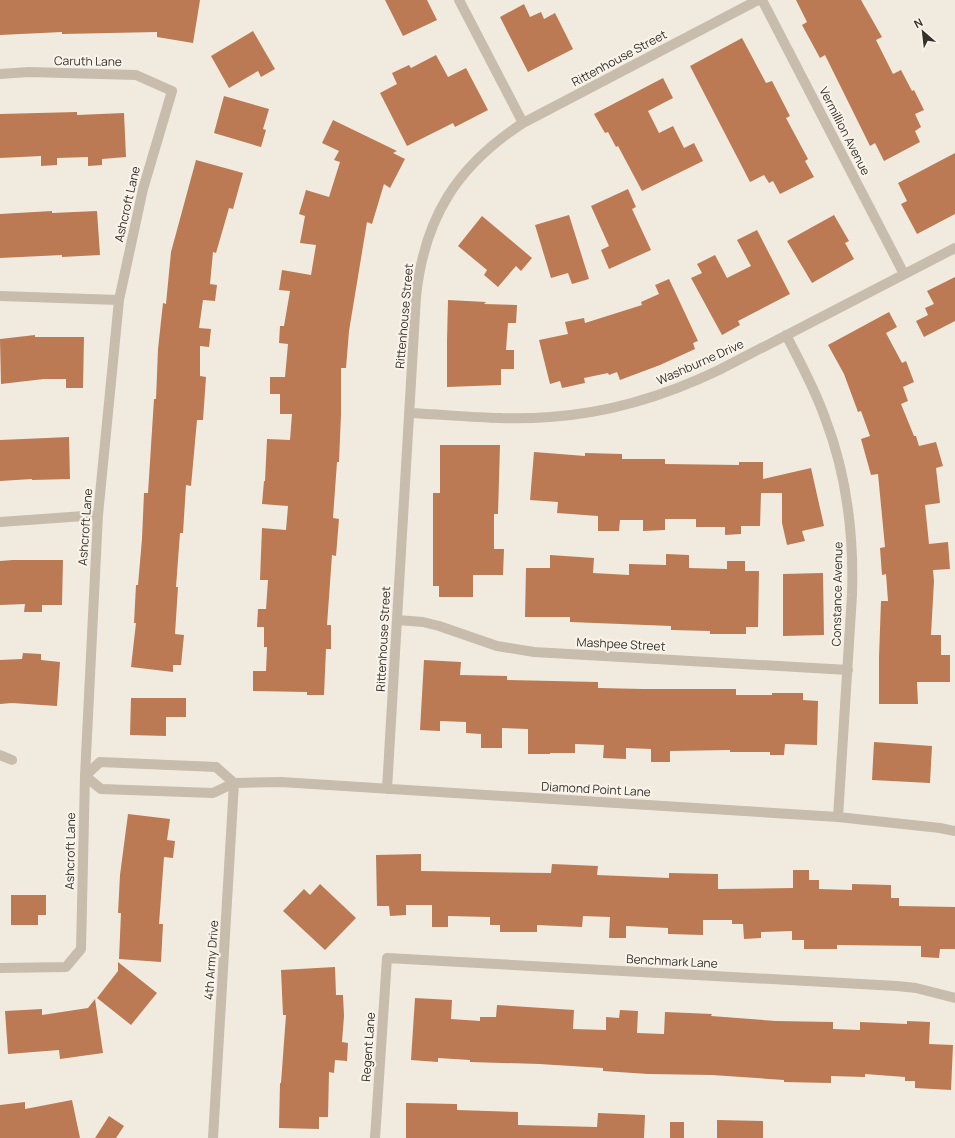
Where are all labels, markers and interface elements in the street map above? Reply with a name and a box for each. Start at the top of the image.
north arrow [903,12,943,52]
text: N [911,14,925,31]
street label: Rittenhouse Street [568,26,670,90]
street label: Caruth Lane [54,52,122,70]
street label: Vermillion Avenue [815,84,875,178]
street label: Ashcroft Lane [110,164,144,244]
street label: Rittenhouse Street [391,262,417,369]
street label: Washburne Drive [654,335,746,389]
street label: Ashcroft Lane [74,488,96,566]
street label: Constance Avenue [828,542,846,646]
street label: Rittenhouse Street [372,586,394,692]
street label: Mashpee Street [576,633,666,655]
street label: Diamond Point Lane [541,778,651,800]
street label: Ashcroft Lane [61,812,79,890]
street label: 4th Army Drive [200,919,222,1001]
street label: Benchmark Lane [626,950,718,972]
street label: Regent Lane [357,1012,379,1082]

